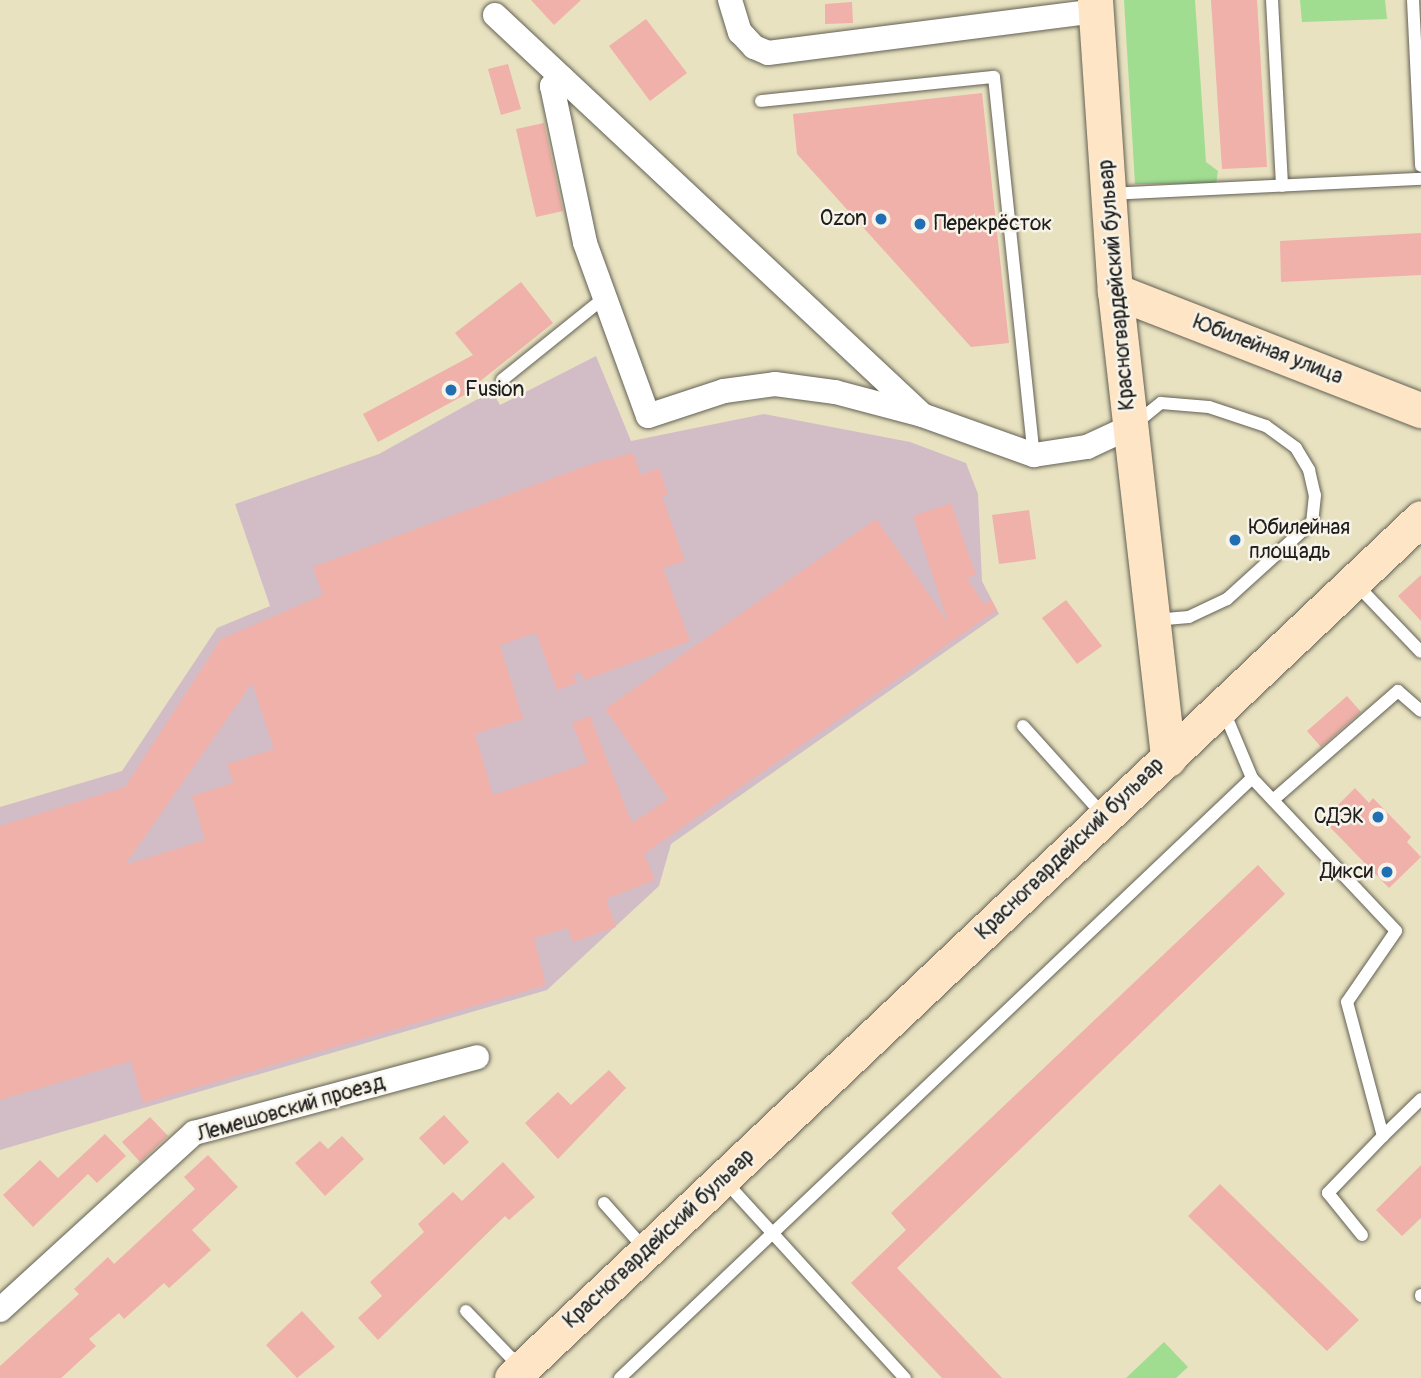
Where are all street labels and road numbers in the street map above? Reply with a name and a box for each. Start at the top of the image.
street label: Красногвардейский бульвар [1093,159,1141,411]
street label: Юбилейная улица [1190,310,1346,390]
street label: Красногвардейский бульвар [971,753,1169,945]
street label: Лемешовский проезд [194,1070,388,1148]
street label: Красногвардейский бульвар [558,1144,760,1334]

